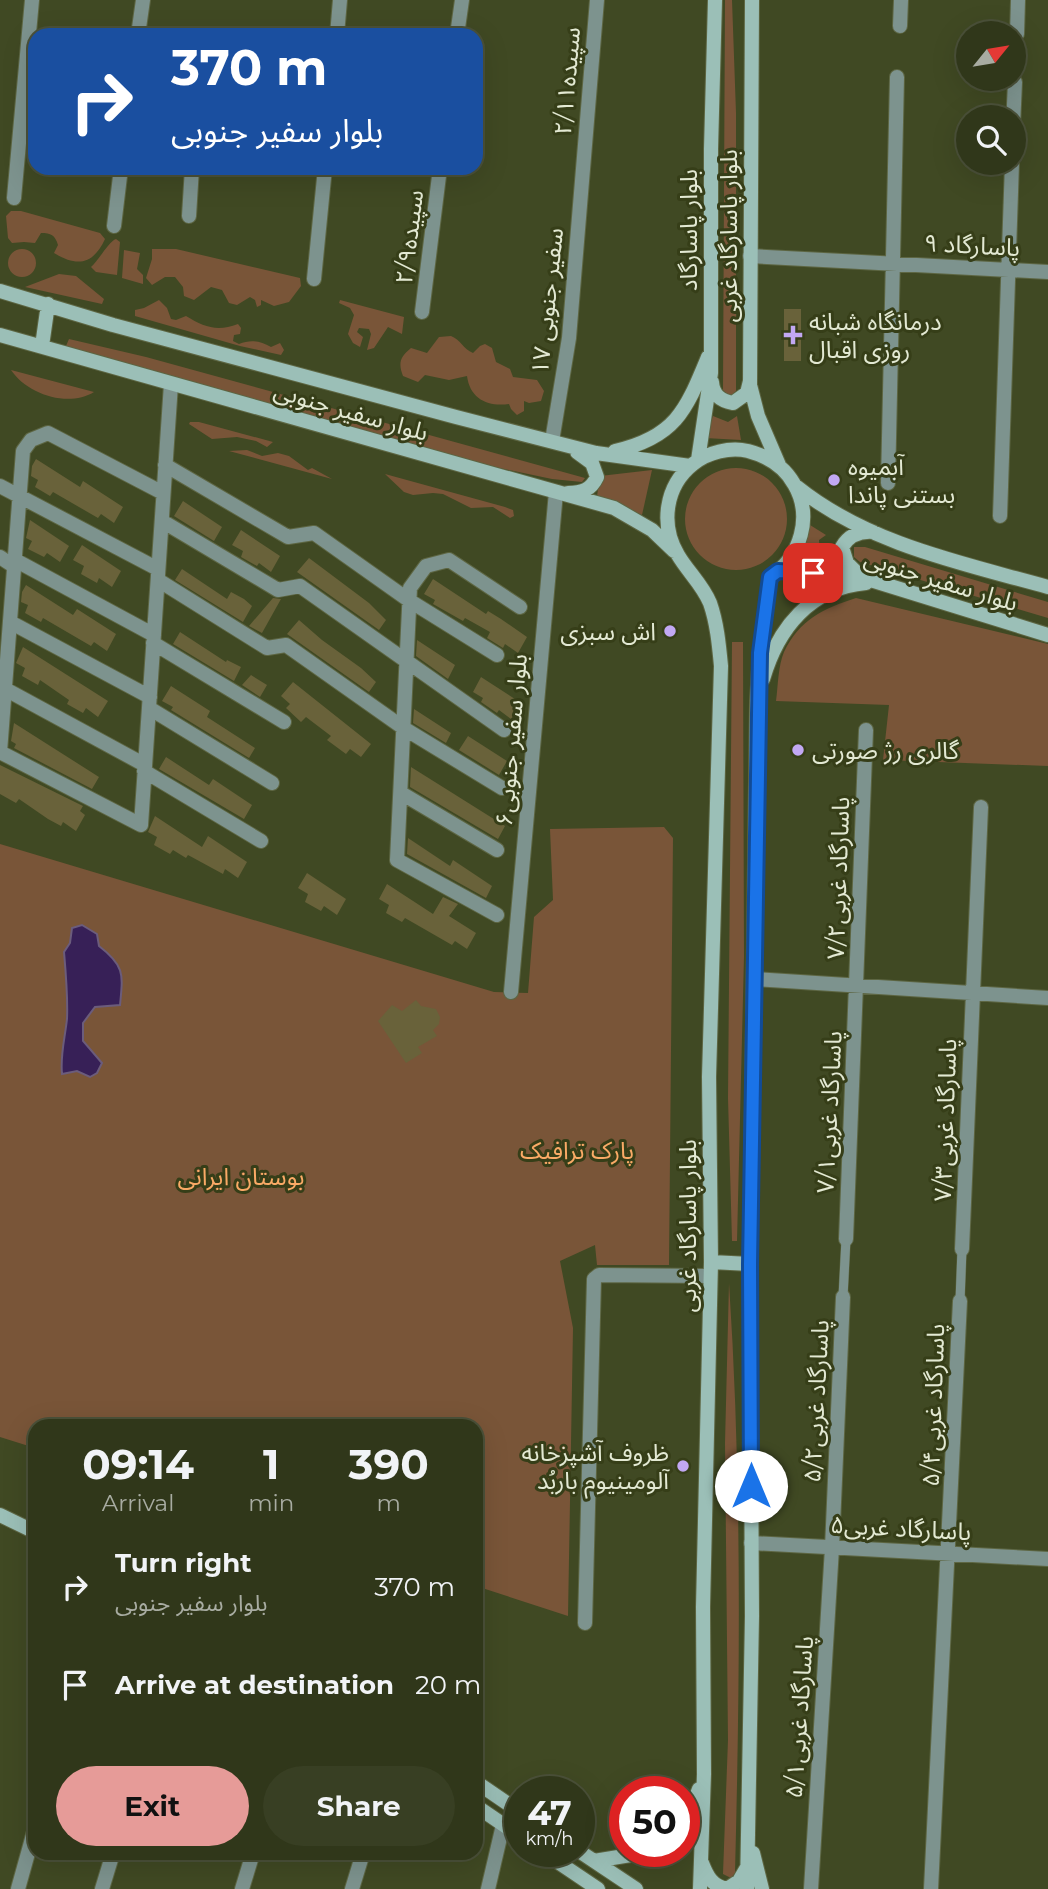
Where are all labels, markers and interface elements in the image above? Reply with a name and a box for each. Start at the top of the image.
north arrow [956,21,1026,91]
map controls [956,21,1026,175]
street label: سپیده۲/۱۱ [548,26,587,136]
text: 370 m [171,38,328,97]
icon: right [56,56,147,147]
button: search [956,105,1026,175]
text: بلوار سفیر جنوبی [171,111,383,150]
street label: بلوار پاسارگاد غربی [714,149,744,323]
street label: بلوار پاسارگاد [674,169,704,291]
street label: سپیده۲/۹ [389,188,430,286]
street label: سفیر جنوبی ۱۷ [525,226,569,376]
street label: پاسارگاد ۹ [923,228,1021,263]
place label: درمانگاه شبانه روزی اقبال [809,307,942,364]
marker: درمانگاه شبانه روزی اقبال [783,325,803,345]
street label: بلوار سفیر جنوبی [271,375,431,447]
place label: آبمیوه بستنی پاندا [848,452,955,510]
marker: آبمیوه بستنی پاندا [826,472,842,488]
pin [783,543,843,603]
street label: بلوار سفیر جنوبی [861,543,1021,617]
icon: arrive [794,554,832,592]
place label: اش سبزی [560,617,656,646]
marker: اش سبزی [662,623,678,639]
street label: بلوار سفیر جنوبی۶ [489,653,533,827]
place label: گالری رژ صورتی [812,736,960,765]
marker: گالری رژ صورتی [790,742,806,758]
street label: پاسارگاد غربی۷/۲ [821,796,857,960]
street label: پاسارگاد غربی۷/۱ [810,1030,849,1194]
street label: پاسارگاد غربی۷/۳ [928,1038,964,1202]
park label: پارک ترافیک [520,1136,634,1166]
street label: بلوار پاسارگاد غربی [673,1139,703,1313]
park label: بوستان ایرانی [178,1162,304,1191]
street label: پاسارگاد غربی۵/۲ [797,1319,836,1483]
street label: پاسارگاد غربی۵/۴ [916,1323,952,1487]
text: 09:14 [82,1438,194,1490]
text: 1 [263,1438,279,1490]
text: 390 [349,1438,429,1490]
place label: ظروف آشپزخانه آلومینیوم باربُد [521,1438,670,1499]
position arrow [714,1449,788,1523]
marker: ظروف آشپزخانه آلومینیوم باربُد [675,1458,691,1474]
text: Arrival [102,1489,174,1517]
text: min [248,1489,294,1517]
text: m [376,1489,401,1517]
street label: پاسارگاد غربی۵ [830,1510,972,1547]
text: Turn right [115,1547,251,1579]
icon: right [56,1568,94,1606]
text: 370 m [374,1571,455,1603]
text: بلوار سفیر جنوبی [115,1589,267,1617]
street label: پاسارگاد غربی۵/۱ [779,1635,820,1799]
icon: arrive [56,1666,94,1704]
text: Arrive at destination [115,1669,394,1701]
text: 20 m [415,1669,481,1701]
button: Exit [56,1766,249,1846]
button: Share [263,1766,455,1846]
speed limit sign: 50 [609,1776,700,1867]
text: 47 [527,1791,572,1834]
text: km/h [525,1828,574,1850]

